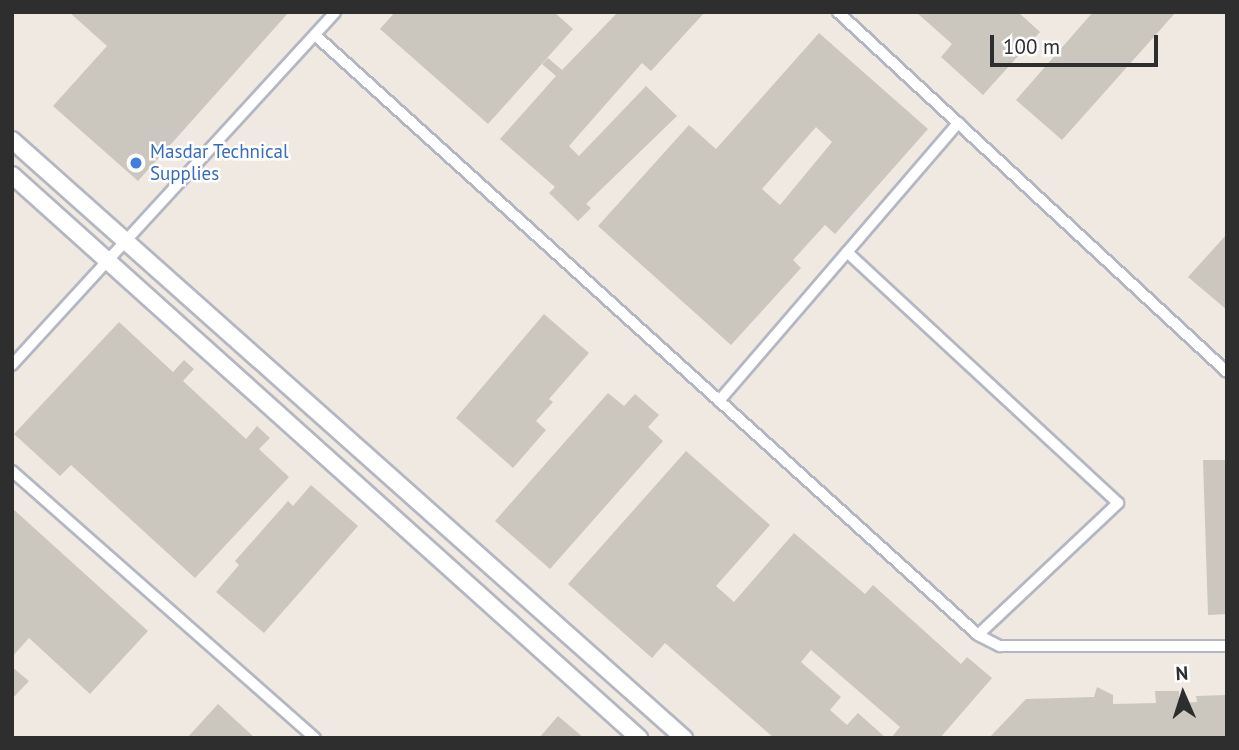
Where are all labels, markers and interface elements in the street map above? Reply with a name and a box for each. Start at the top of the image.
scale bar [994,21,1162,65]
text: 100 m [1003,33,1060,60]
place label: Masdar Technical Supplies [150,141,289,185]
marker: Masdar Technical Supplies [128,155,144,171]
north arrow [1148,659,1218,729]
text: N [1175,661,1189,685]

